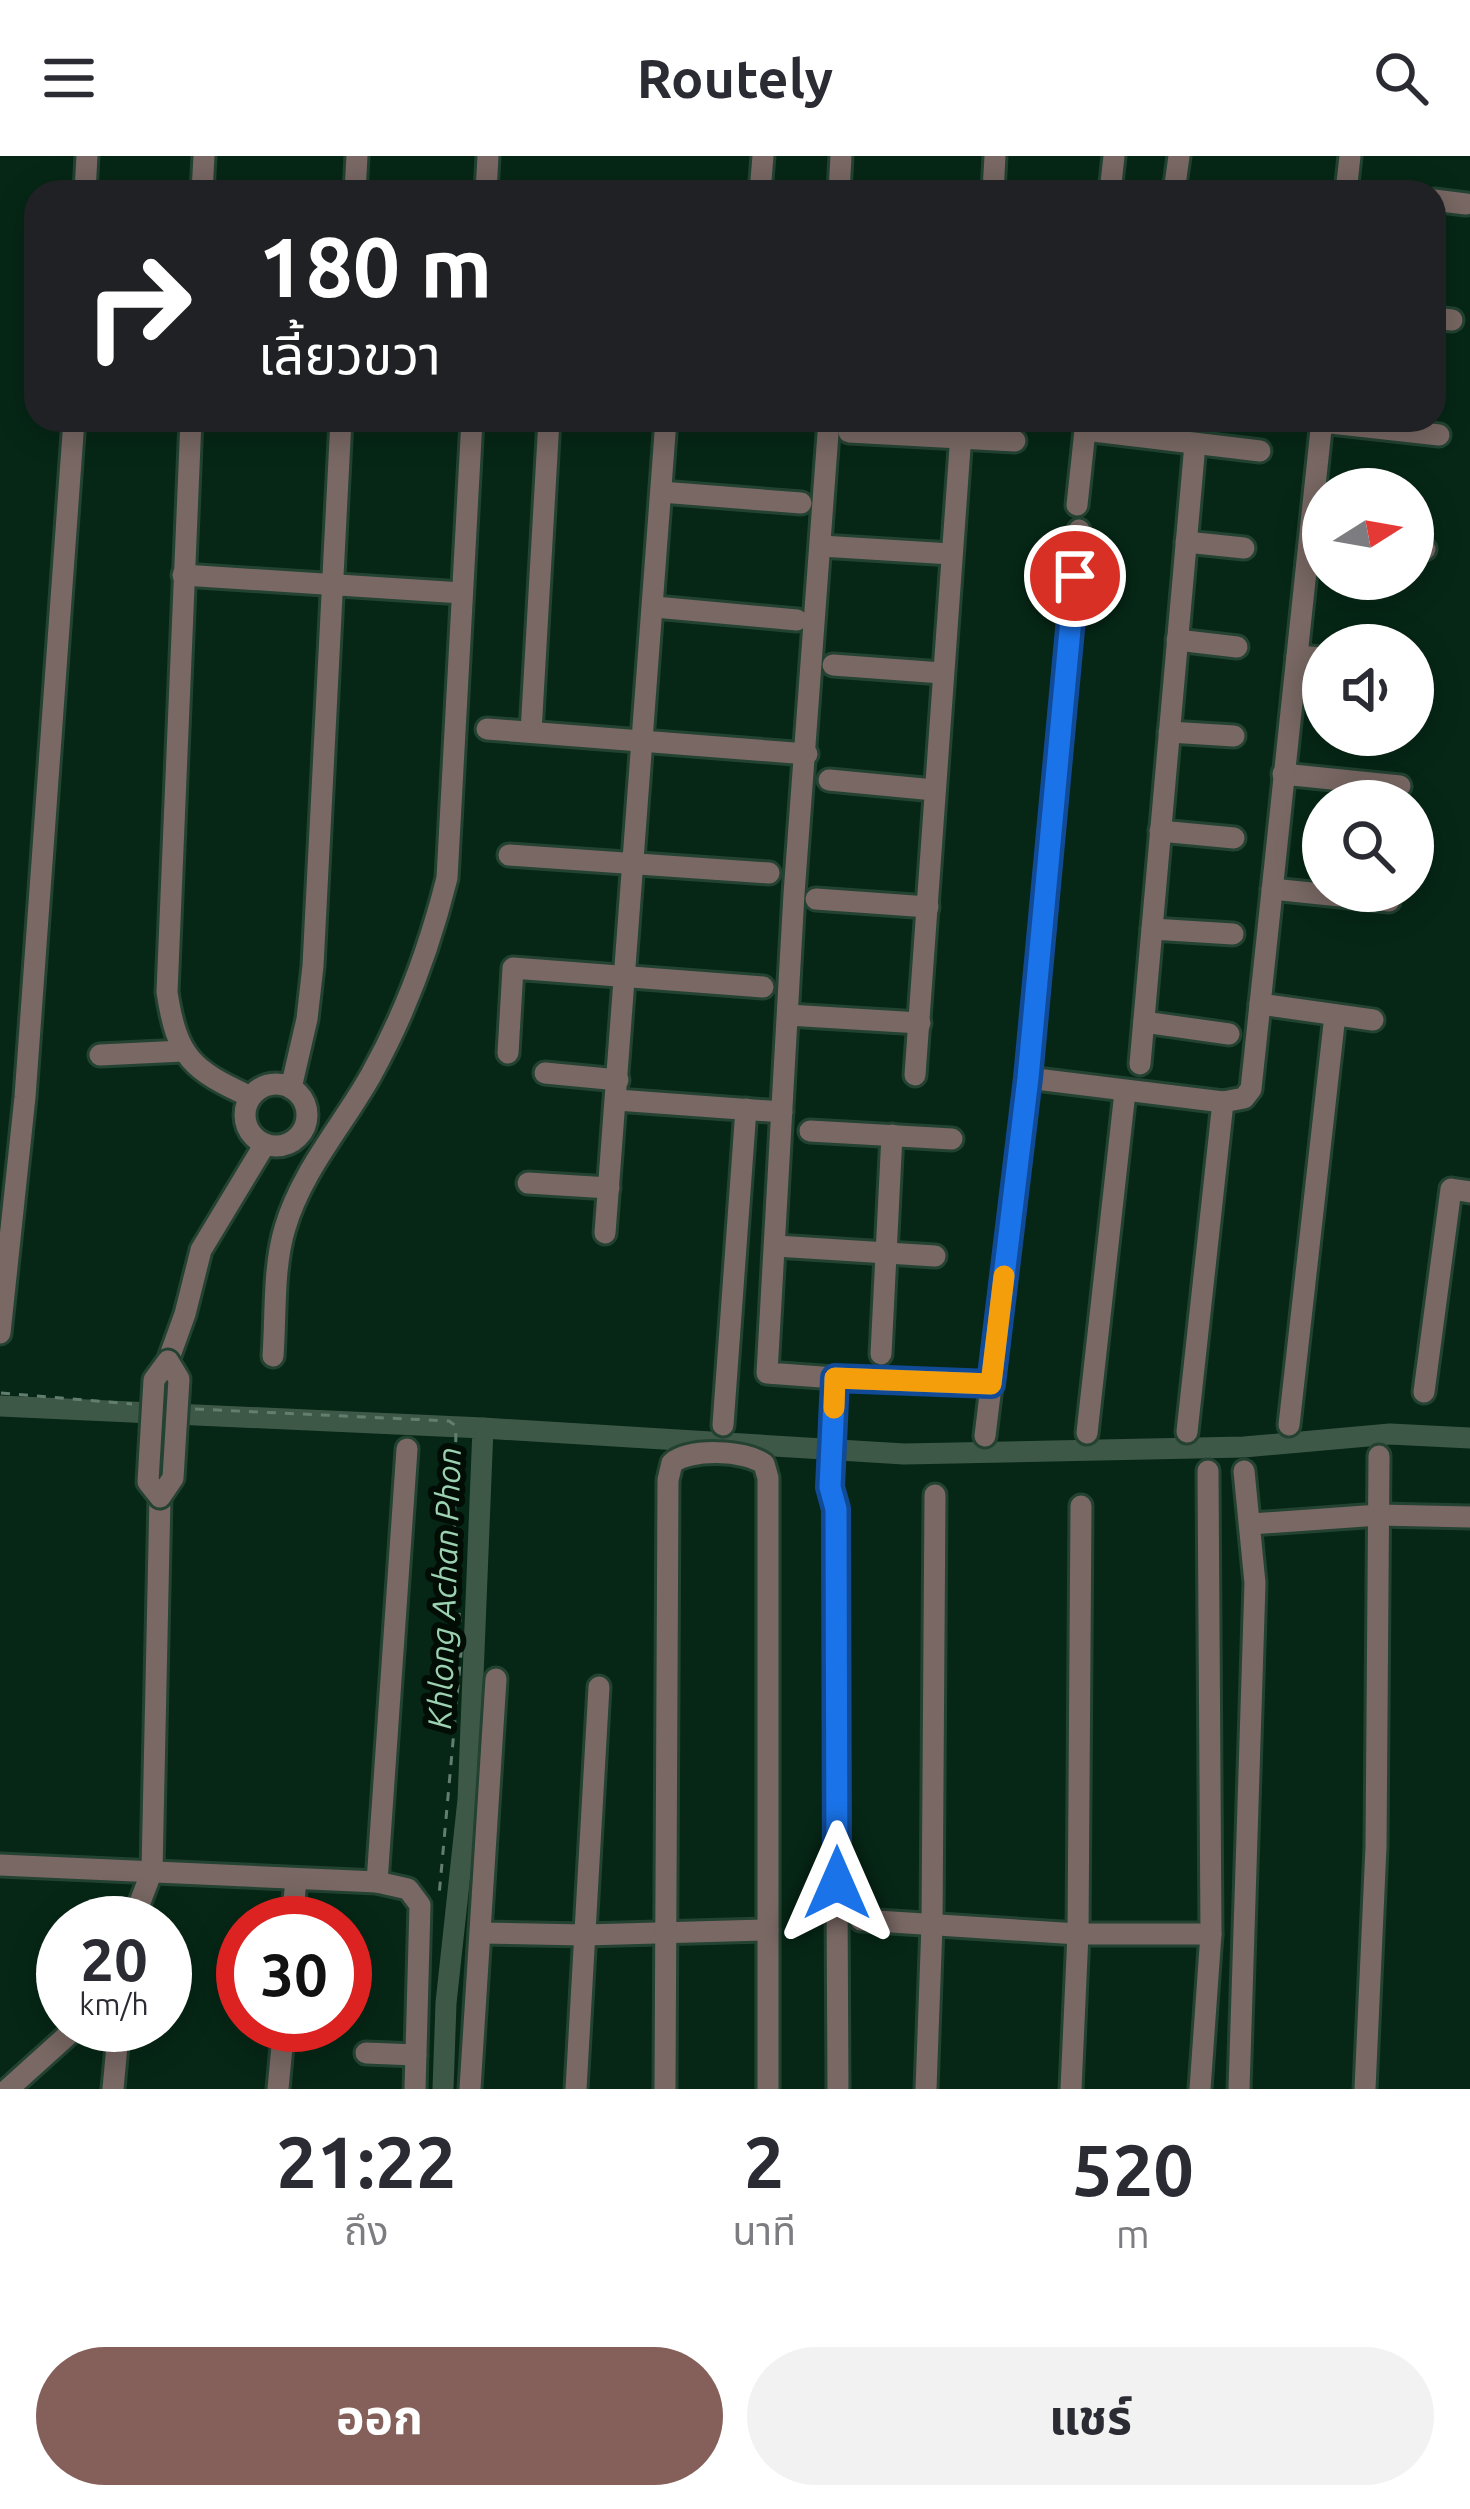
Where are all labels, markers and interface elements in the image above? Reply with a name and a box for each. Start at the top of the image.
icon: menu [36,45,102,111]
icon: search [1368,45,1434,111]
text: Routely [637,48,833,108]
text: 180 m [258,219,492,313]
icon: right [60,228,216,384]
text: เลี้ยวขวา [258,324,441,384]
north arrow [1302,468,1434,600]
map controls [1302,468,1434,912]
pin [1024,525,1126,627]
icon: arrive [1042,543,1108,609]
button: sound [1302,624,1434,756]
button: search [1302,780,1434,912]
water label: Khlong Achan Phon [420,1446,467,1730]
position arrow [774,1820,900,1946]
speed limit sign: 30 [216,1896,372,2052]
text: 20 [80,1925,148,1992]
text: km/h [79,1987,149,2021]
text: 21:22 [276,2121,456,2202]
text: 2 [744,2121,784,2202]
text: 520 [1072,2129,1194,2210]
text: ถึง [344,2209,388,2252]
text: นาที [732,2209,796,2252]
text: m [1116,2212,1150,2255]
button: ออก [36,2347,723,2485]
button: แชร์ [747,2347,1434,2485]

